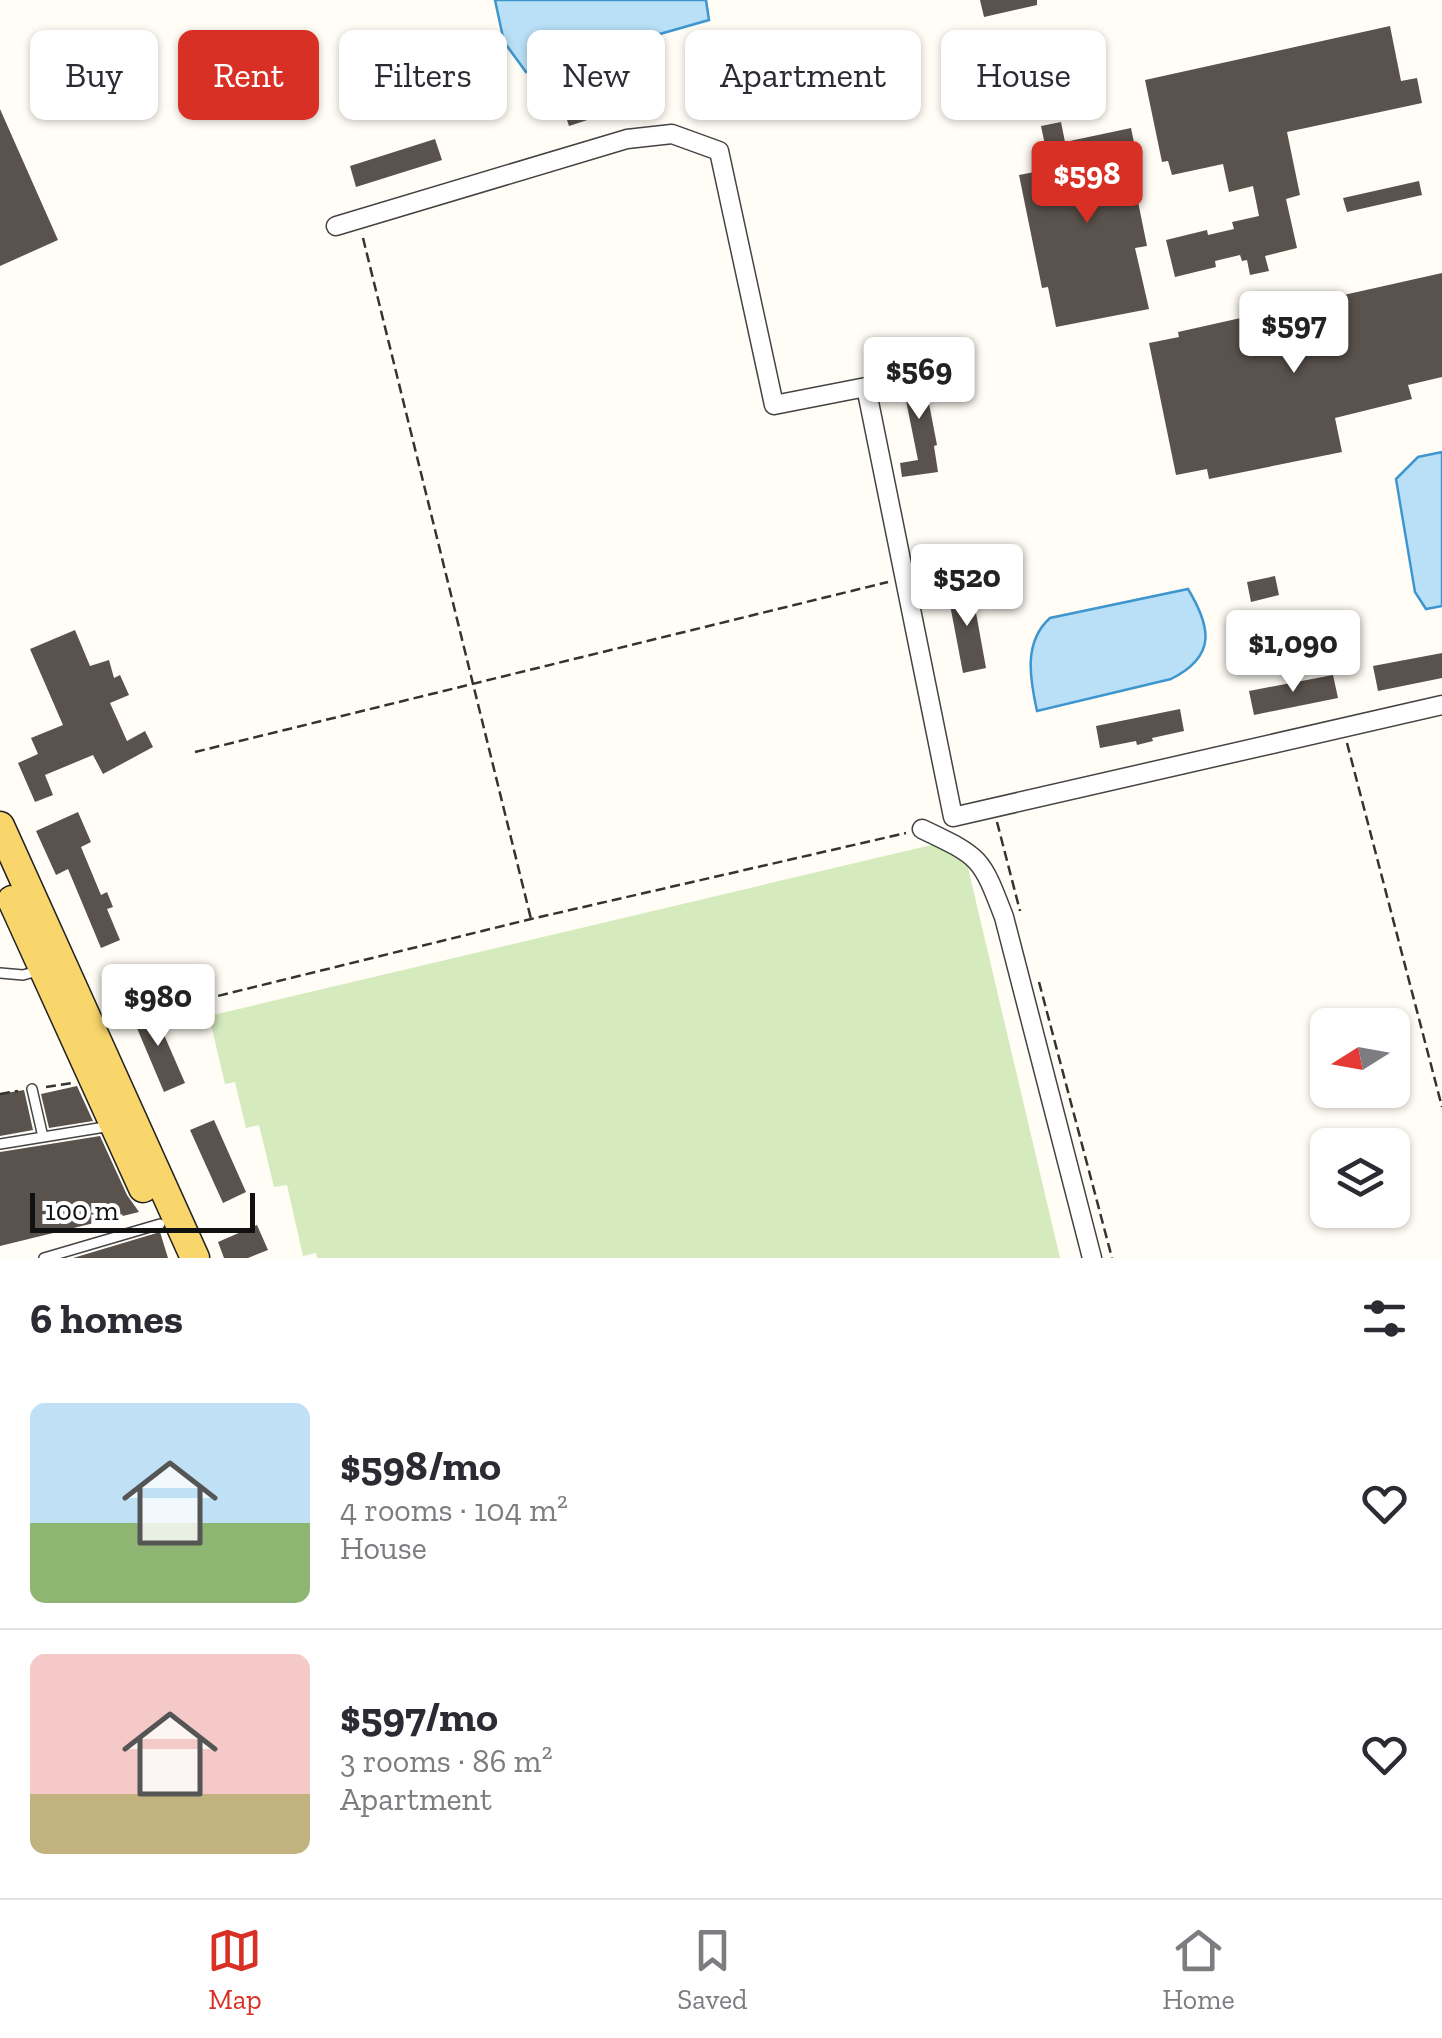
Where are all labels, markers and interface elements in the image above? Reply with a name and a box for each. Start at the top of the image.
chip: Buy [30,30,158,120]
chip: Rent [178,30,319,120]
chip: Filters [339,30,507,120]
chip: New [527,30,665,120]
chip: Apartment [685,30,921,120]
chip: House [941,30,1106,120]
pin: $598 [1028,141,1146,226]
text: $598 [1054,154,1120,192]
pin: $597 [1235,291,1353,376]
text: $597 [1261,304,1327,342]
pin: $569 [860,337,978,422]
text: $569 [886,350,952,388]
pin: $520 [908,544,1026,629]
text: $520 [933,557,1001,595]
pin: $1,090 [1212,610,1374,695]
text: $1,090 [1248,623,1338,661]
pin: $980 [99,964,217,1049]
text: $980 [124,977,192,1015]
north arrow [1310,1008,1410,1108]
map controls [1310,1008,1410,1228]
button: layers [1310,1128,1410,1228]
scale bar [30,1188,255,1232]
text: 100 m [45,1194,119,1227]
icon: filters [1357,1291,1412,1346]
text: 6 homes [30,1293,183,1344]
text: $598/mo [340,1440,501,1491]
icon: home [110,1443,230,1563]
icon: heart [1357,1476,1412,1531]
text: 4 rooms · 104 m² [340,1491,568,1529]
text: House [340,1529,427,1567]
text: $597/mo [340,1691,498,1742]
icon: home [110,1694,230,1814]
icon: heart [1357,1727,1412,1782]
text: 3 rooms · 86 m² [340,1742,553,1780]
text: Apartment [340,1780,492,1818]
tab: Map [207,1923,262,2016]
tab: Saved [677,1923,747,2016]
tab: Home [1162,1923,1235,2016]

